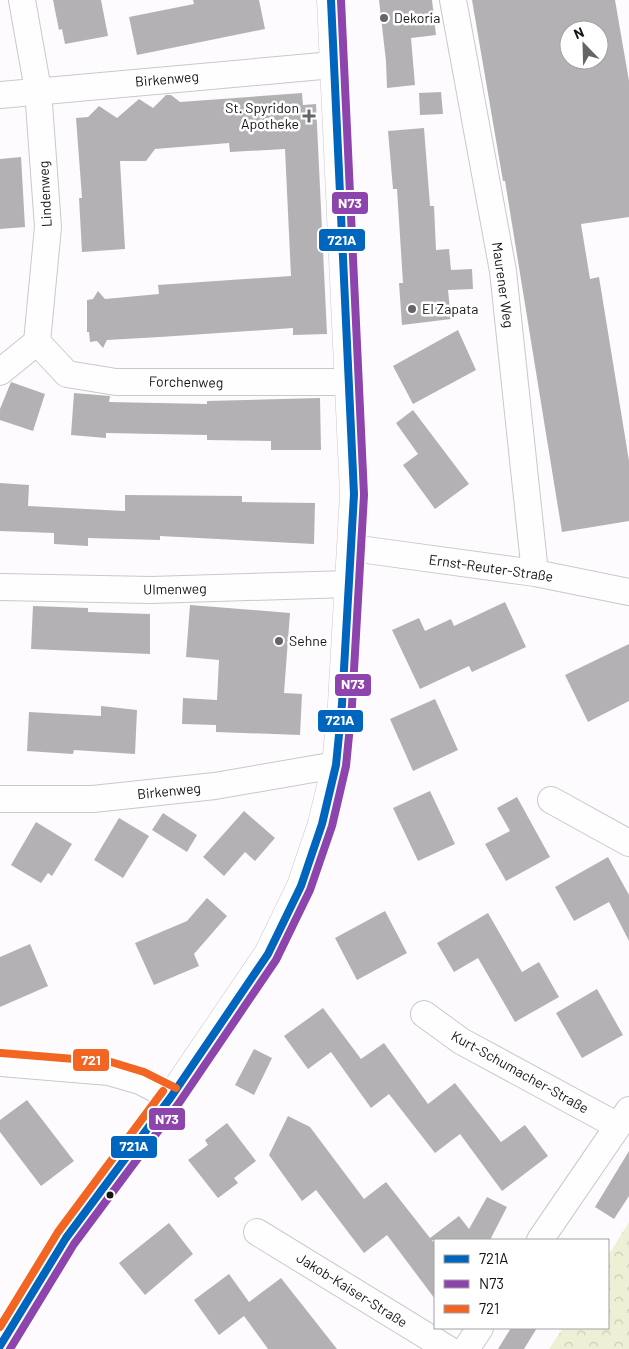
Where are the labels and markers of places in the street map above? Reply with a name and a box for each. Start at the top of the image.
place label: Dekoria [394,9,440,26]
marker: Dekoria [378,12,390,24]
place label: St. Spyridon Apotheke [225,99,299,132]
marker: St. Spyridon Apotheke [303,110,315,122]
place label: El Zapata [422,300,478,317]
marker: El Zapata [406,303,418,315]
place label: Sehne [289,632,327,649]
marker: Sehne [273,635,285,647]
unlabelled marker [105,1190,115,1200]

